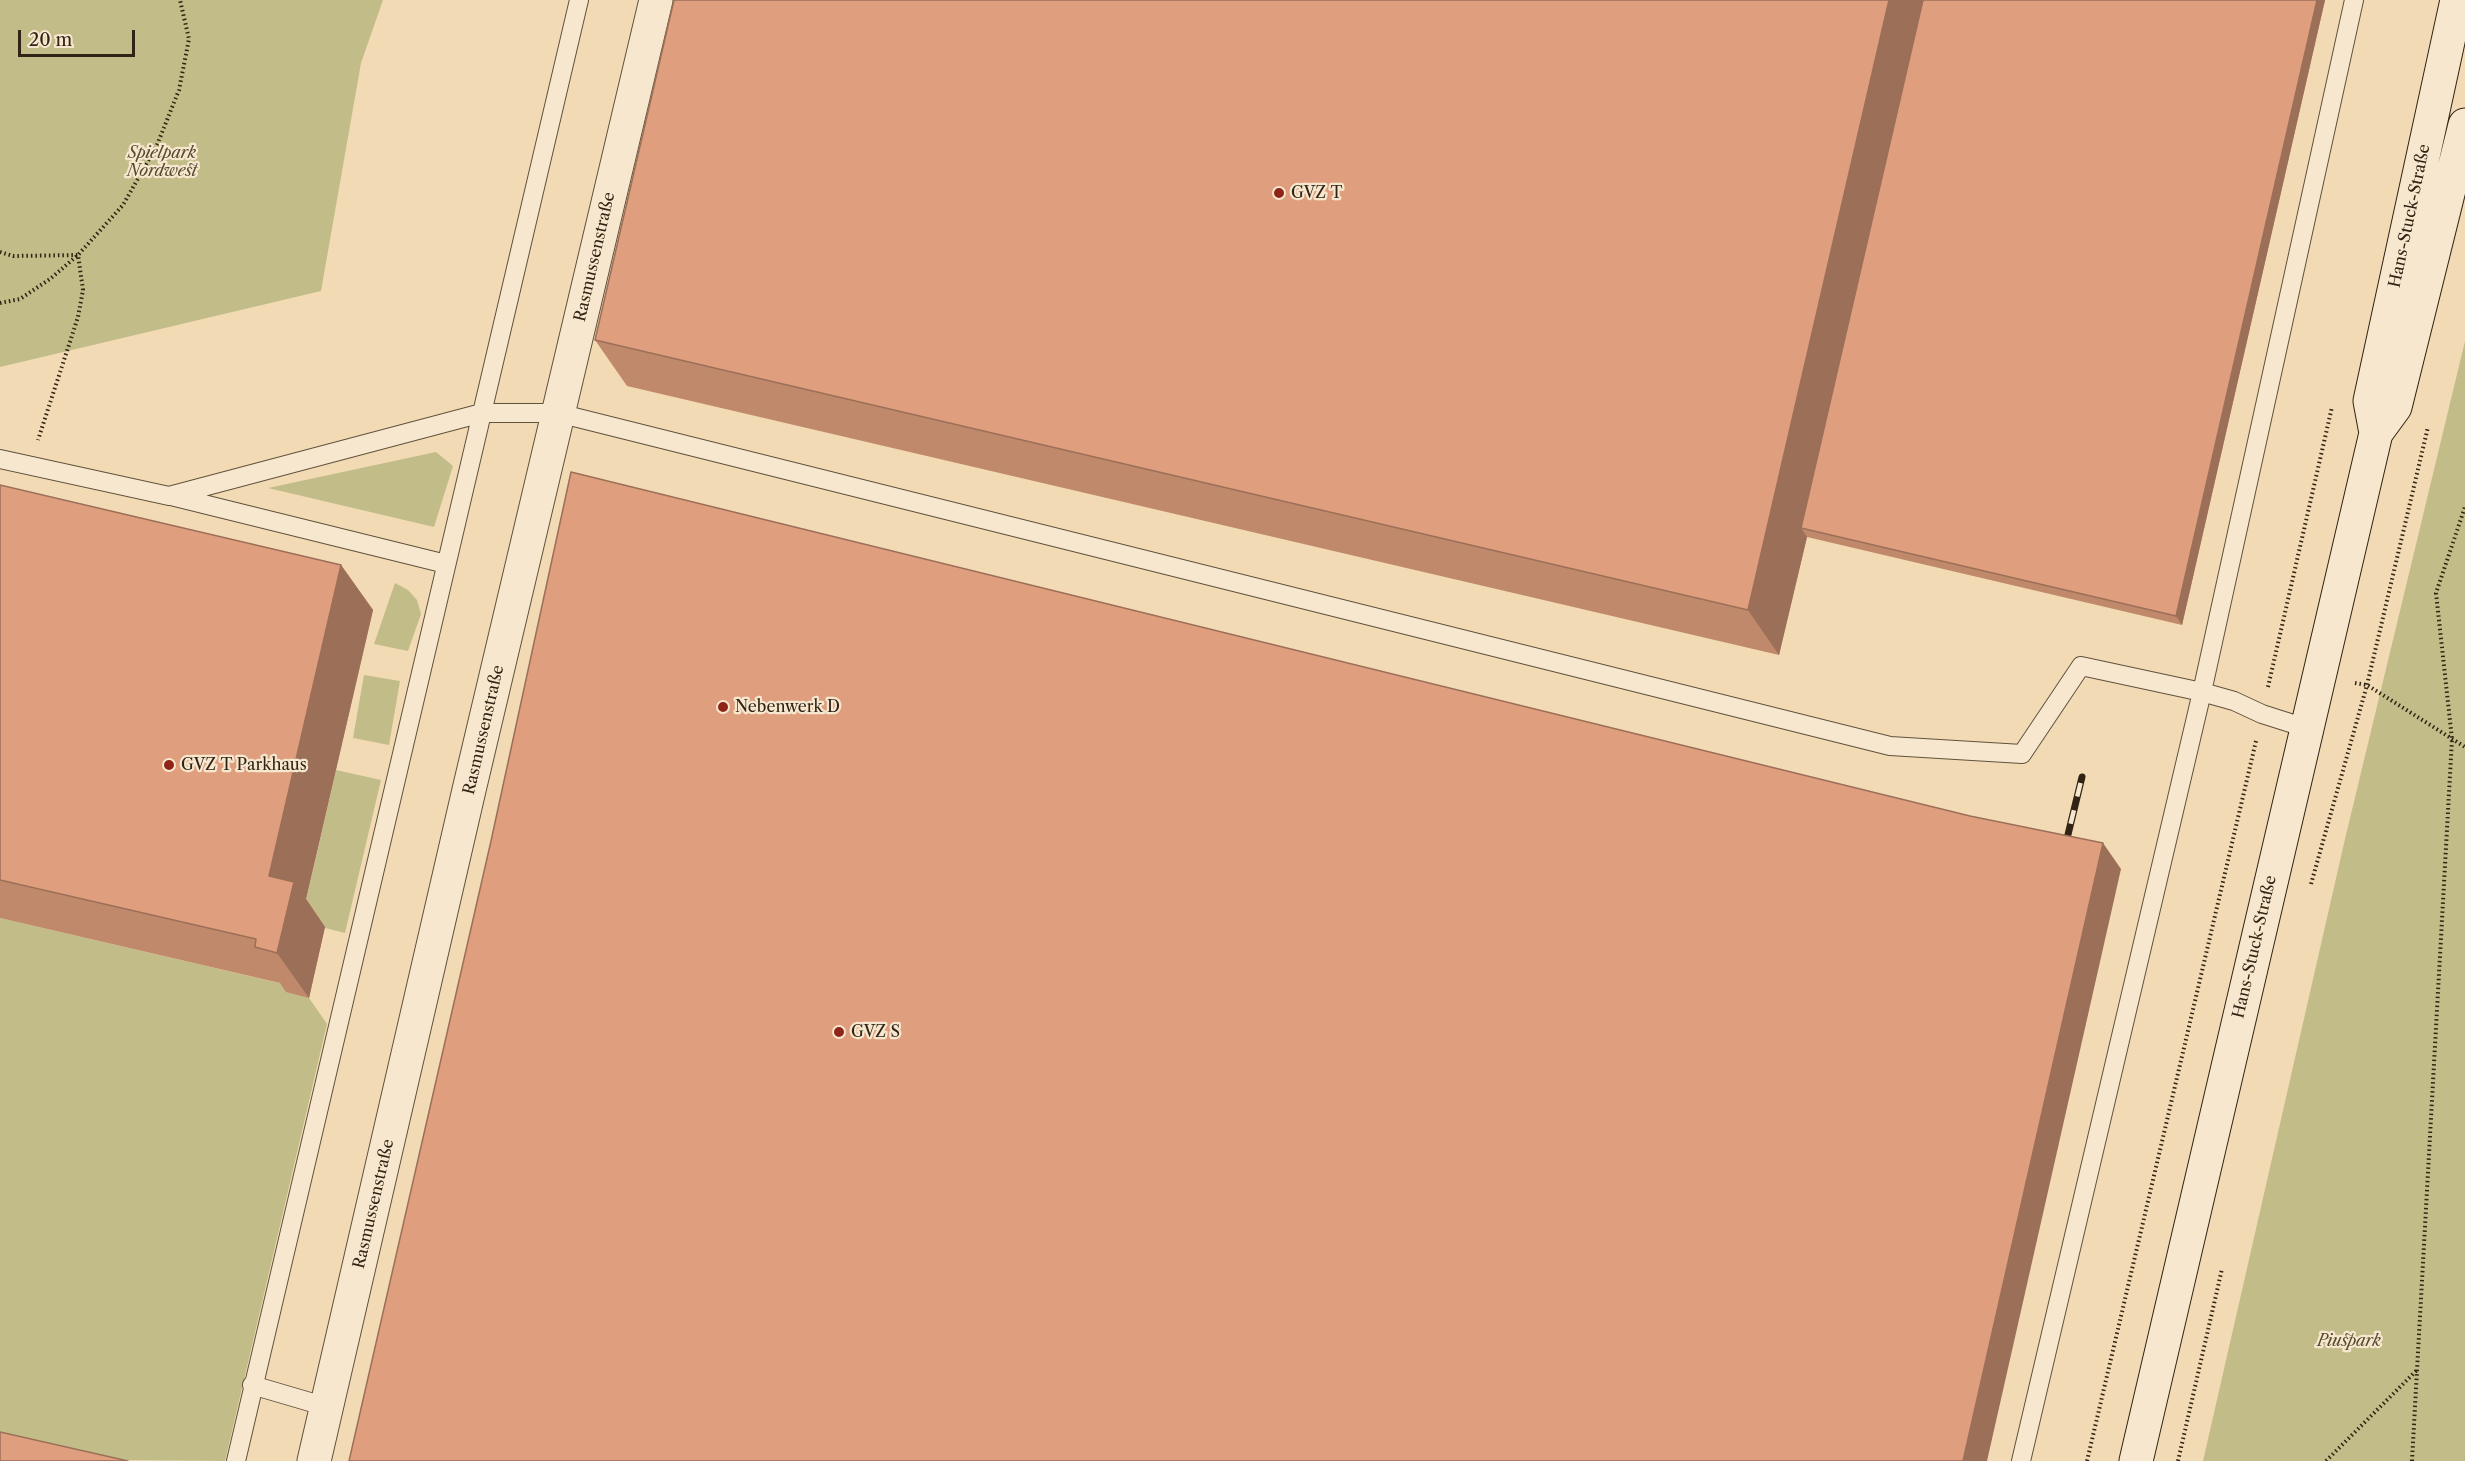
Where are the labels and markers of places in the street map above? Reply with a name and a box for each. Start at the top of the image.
place label: GVZ T [1291,183,1342,203]
marker: GVZ T [1272,186,1286,200]
place label: Nebenwerk D [735,697,840,717]
marker: Nebenwerk D [716,700,730,714]
place label: GVZ T Parkhaus [181,755,307,775]
marker: GVZ T Parkhaus [162,758,176,772]
place label: GVZ S [851,1022,900,1042]
marker: GVZ S [832,1025,846,1039]

